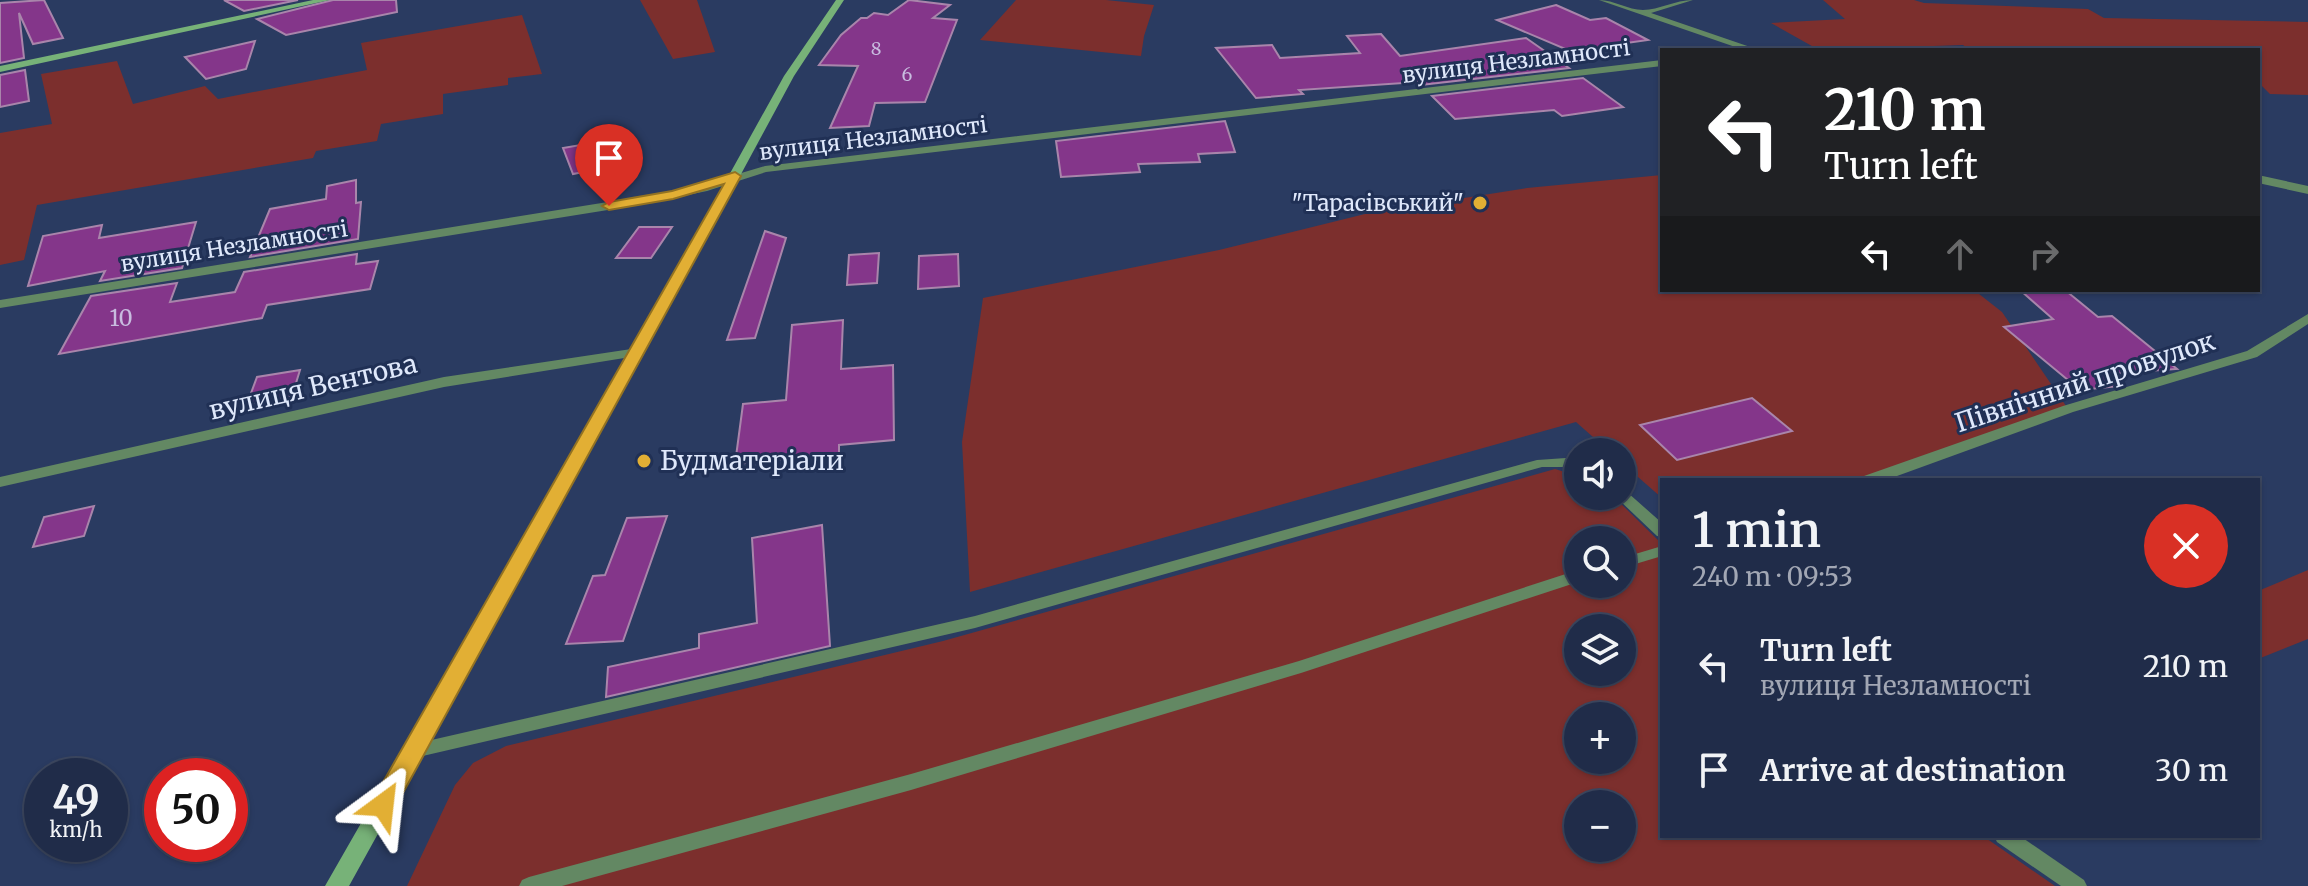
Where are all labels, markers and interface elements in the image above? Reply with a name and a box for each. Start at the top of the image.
street label: вулиця Незламності [1400,33,1632,89]
house number: 8 [871,37,881,60]
house number: 6 [902,63,913,86]
text: 210 m [1824,75,1986,145]
icon: left [1692,80,1796,184]
street label: вулиця Незламності [757,110,989,166]
pin [575,124,643,206]
icon: arrive [587,136,631,180]
text: Turn left [1824,144,1978,189]
place label: "Тарасівський" [1292,189,1464,217]
marker: "Тарасівський" [1471,194,1489,212]
street label: вулиця Незламності [119,214,349,278]
icon: left [1854,232,1898,276]
icon: ahead [1938,232,1982,276]
icon: right [2022,232,2066,276]
house number: 10 [109,304,133,332]
street label: Північний провулок [1951,324,2219,439]
street label: вулиця Вентова [206,347,420,426]
map controls [1564,438,1636,862]
button: sound [1564,438,1636,510]
place label: Будматеріали [660,444,844,477]
marker: Будматеріали [635,452,653,470]
text: 1 min [1692,500,1821,560]
button: close [2144,504,2228,588]
button: search [1564,526,1636,598]
text: 240 m · 09:53 [1692,560,1853,593]
button: layers [1564,614,1636,686]
text: Turn left [1760,631,1892,669]
icon: left [1692,644,1736,688]
text: 210 m [2143,647,2228,685]
text: вулиця Незламності [1760,669,2031,702]
button: + [1564,702,1636,774]
icon: arrive [1692,748,1736,792]
text: Arrive at destination [1760,751,2066,789]
text: 30 m [2155,751,2228,789]
speed limit sign: 50 [144,758,248,862]
position arrow [341,763,425,847]
text: 49 [52,775,100,825]
button: − [1564,790,1636,862]
text: km/h [50,817,102,842]

